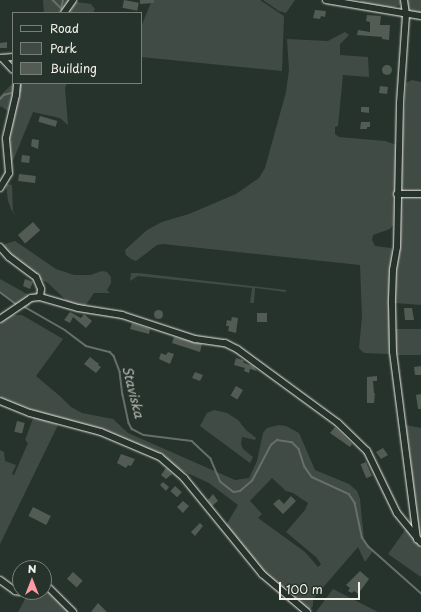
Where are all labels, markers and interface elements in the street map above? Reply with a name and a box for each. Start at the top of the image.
legend [12,12,142,84]
text: Road [50,19,79,37]
text: Park [50,39,77,57]
text: Building [50,59,97,77]
water label: Staviska [119,364,147,420]
north arrow [12,560,52,600]
text: N [28,560,36,577]
scale bar [281,574,362,600]
text: 100 m [286,580,323,598]

